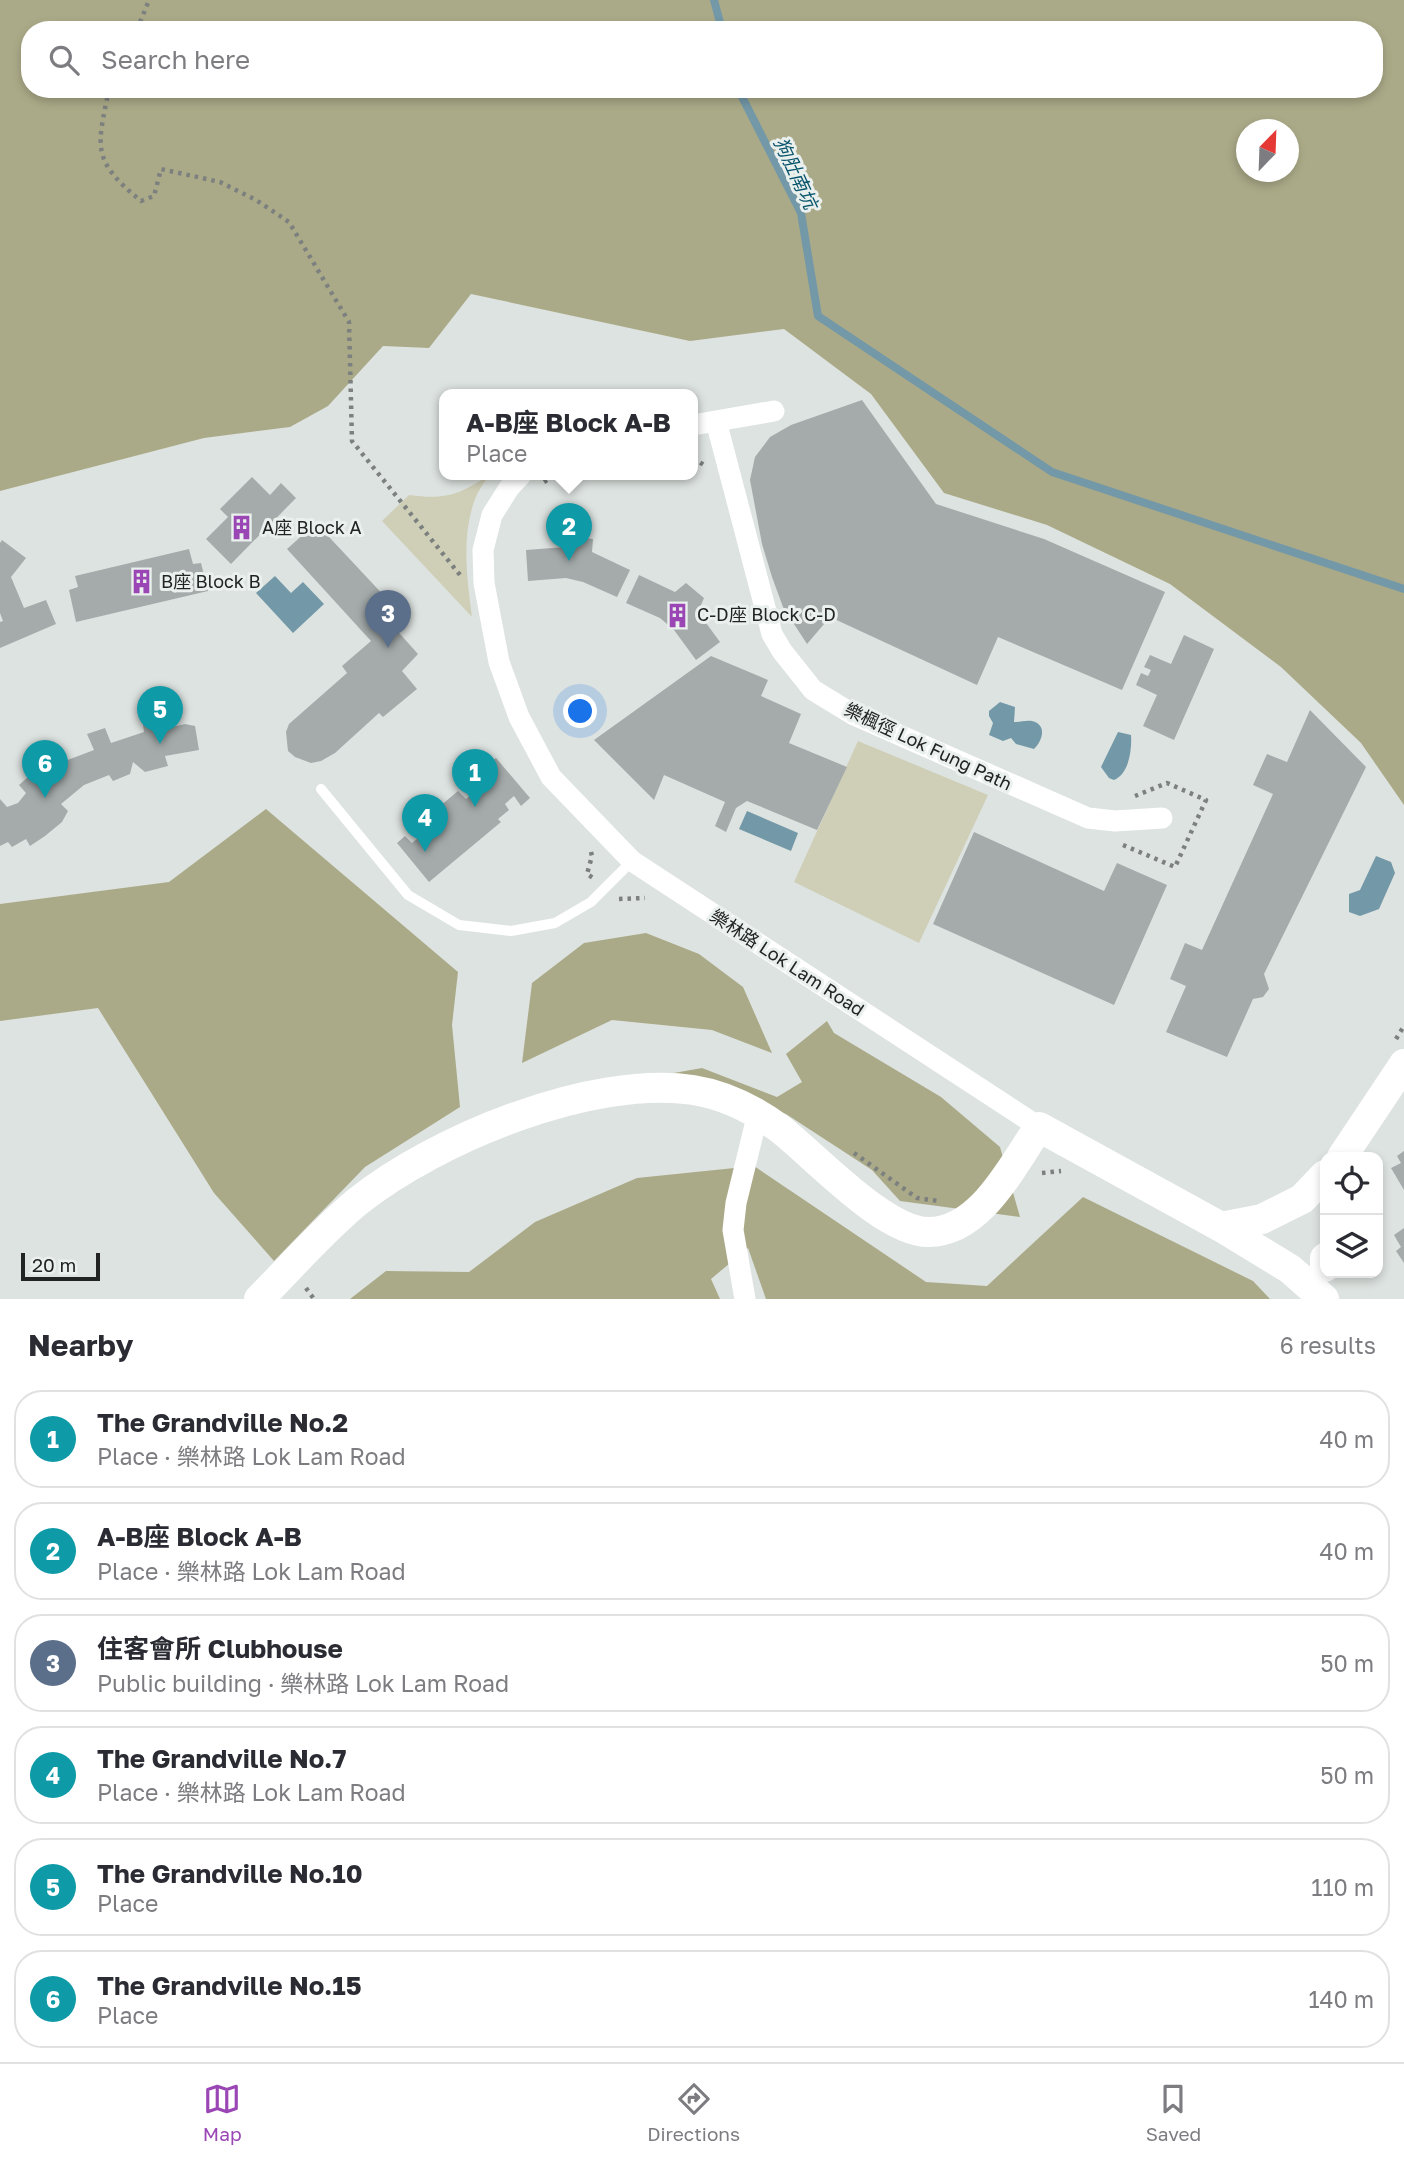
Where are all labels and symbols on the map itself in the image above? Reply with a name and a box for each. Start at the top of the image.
north arrow [1236,119,1299,182]
water label: 狗肚南坑 [770,133,824,215]
pin: 2 [546,503,592,561]
building icon: A座 Block A [228,514,256,542]
place label: A座 Block A [262,516,362,538]
building icon: B座 Block B [127,568,155,596]
place label: B座 Block B [161,570,261,592]
pin: 3 [365,590,411,648]
building icon: C-D座 Block C-D [663,601,691,629]
place label: C-D座 Block C-D [697,603,836,625]
pin: 5 [137,686,183,744]
your location [563,694,597,728]
street label: 樂楓徑 Lok Fung Path [841,698,1016,795]
pin: 6 [22,740,68,798]
pin: 1 [452,749,498,807]
pin: 4 [402,794,448,852]
street label: 樂林路 Lok Lam Road [706,904,869,1020]
scale bar [21,1250,100,1282]

